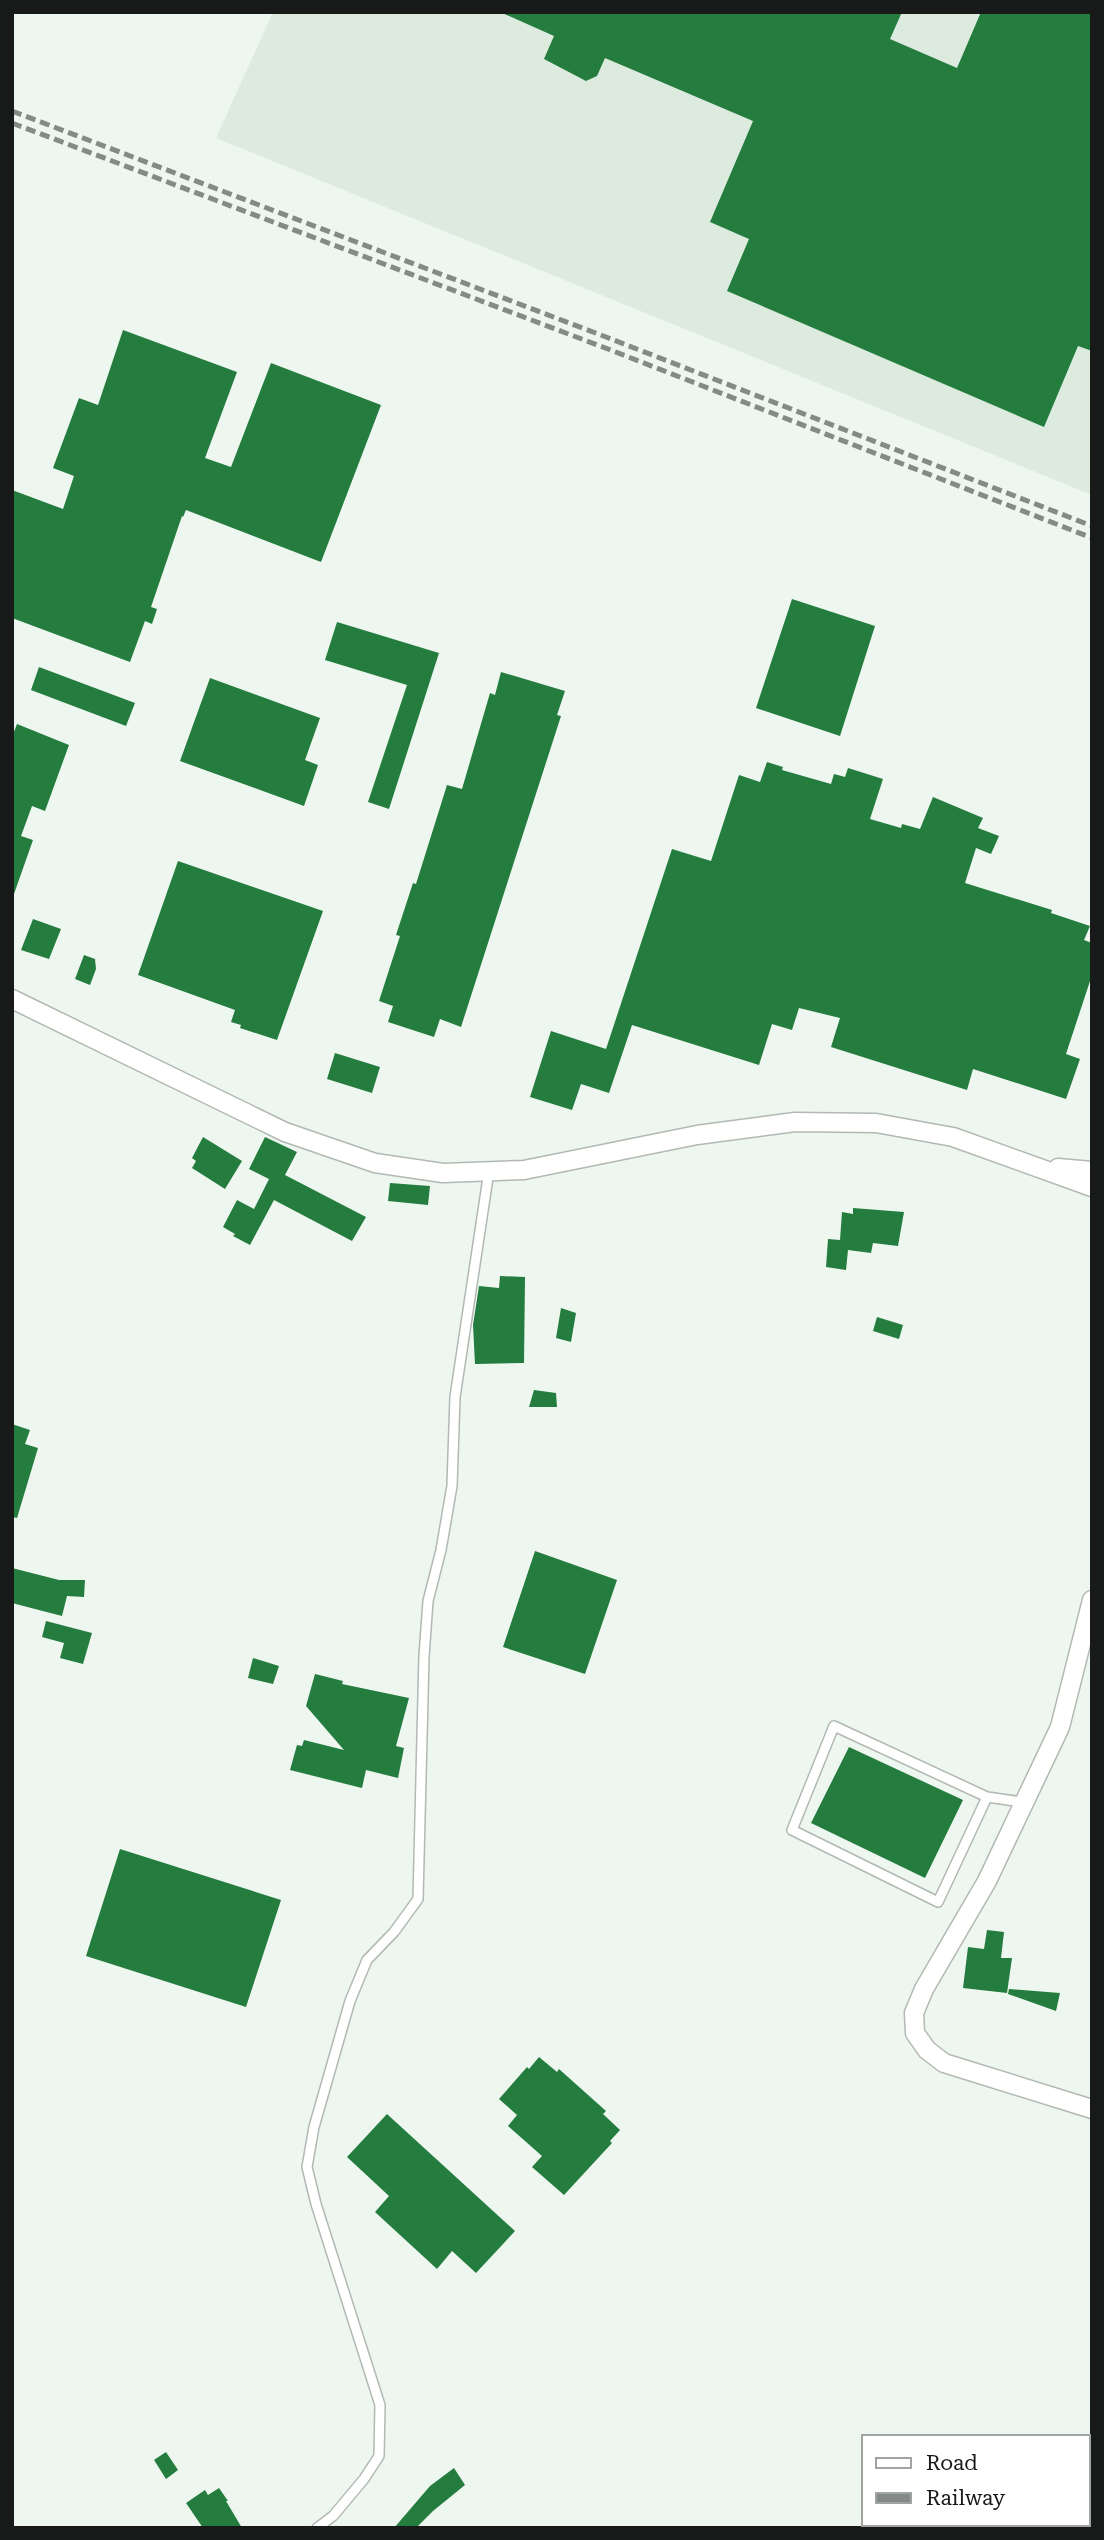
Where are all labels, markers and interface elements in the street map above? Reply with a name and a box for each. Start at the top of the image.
legend [862,2435,1090,2526]
text: Road [926,2451,978,2475]
text: Railway [926,2486,1006,2510]

